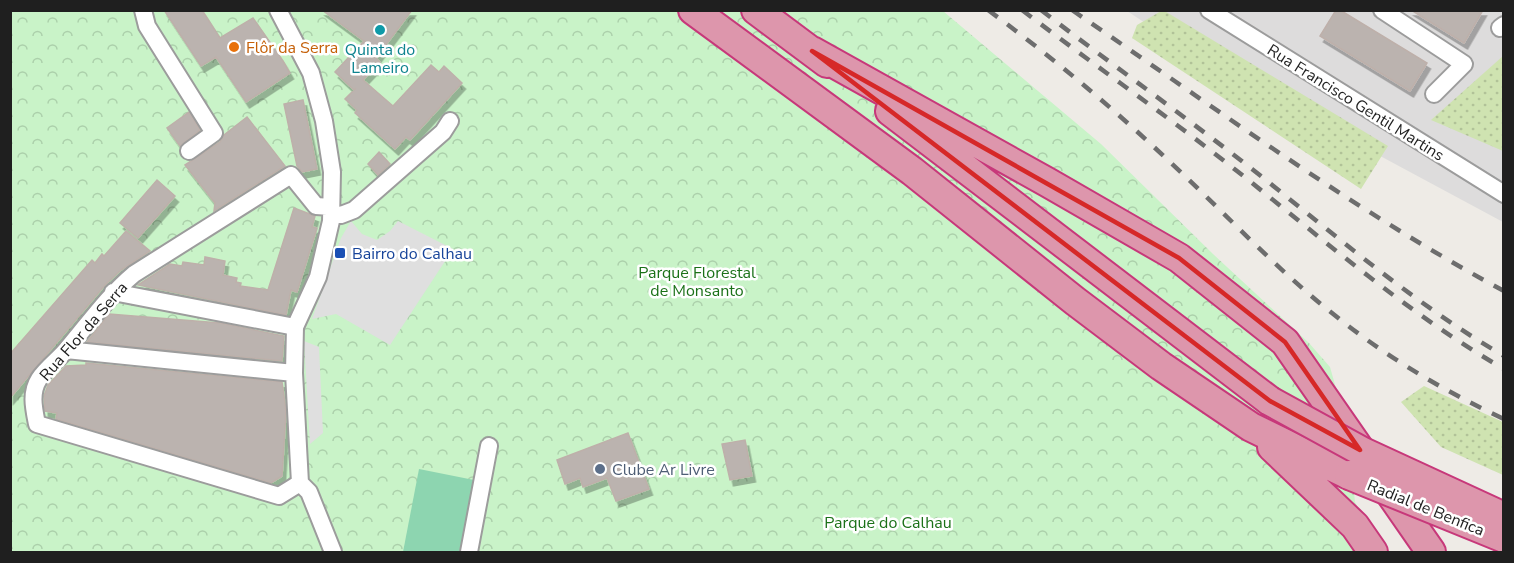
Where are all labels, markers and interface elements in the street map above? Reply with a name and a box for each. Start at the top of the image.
marker: Quinta do Lameiro [373,23,387,37]
place label: Flôr da Serra [246,37,338,59]
place label: Quinta do Lameiro [345,39,415,79]
street label: Rua Francisco Gentil Martins [1263,39,1448,166]
marker: Flôr da Serra [227,40,241,54]
place label: Bairro do Calhau [352,243,472,265]
marker: Bairro do Calhau [333,246,347,260]
park label: Parque Florestal de Monsanto [638,262,756,302]
street label: Rua Flor da Serra [35,277,133,386]
place label: Clube Ar Livre [612,459,715,481]
marker: Clube Ar Livre [593,462,607,476]
street label: Radial de Benfica [1364,474,1488,541]
park label: Parque do Calhau [824,512,952,534]

